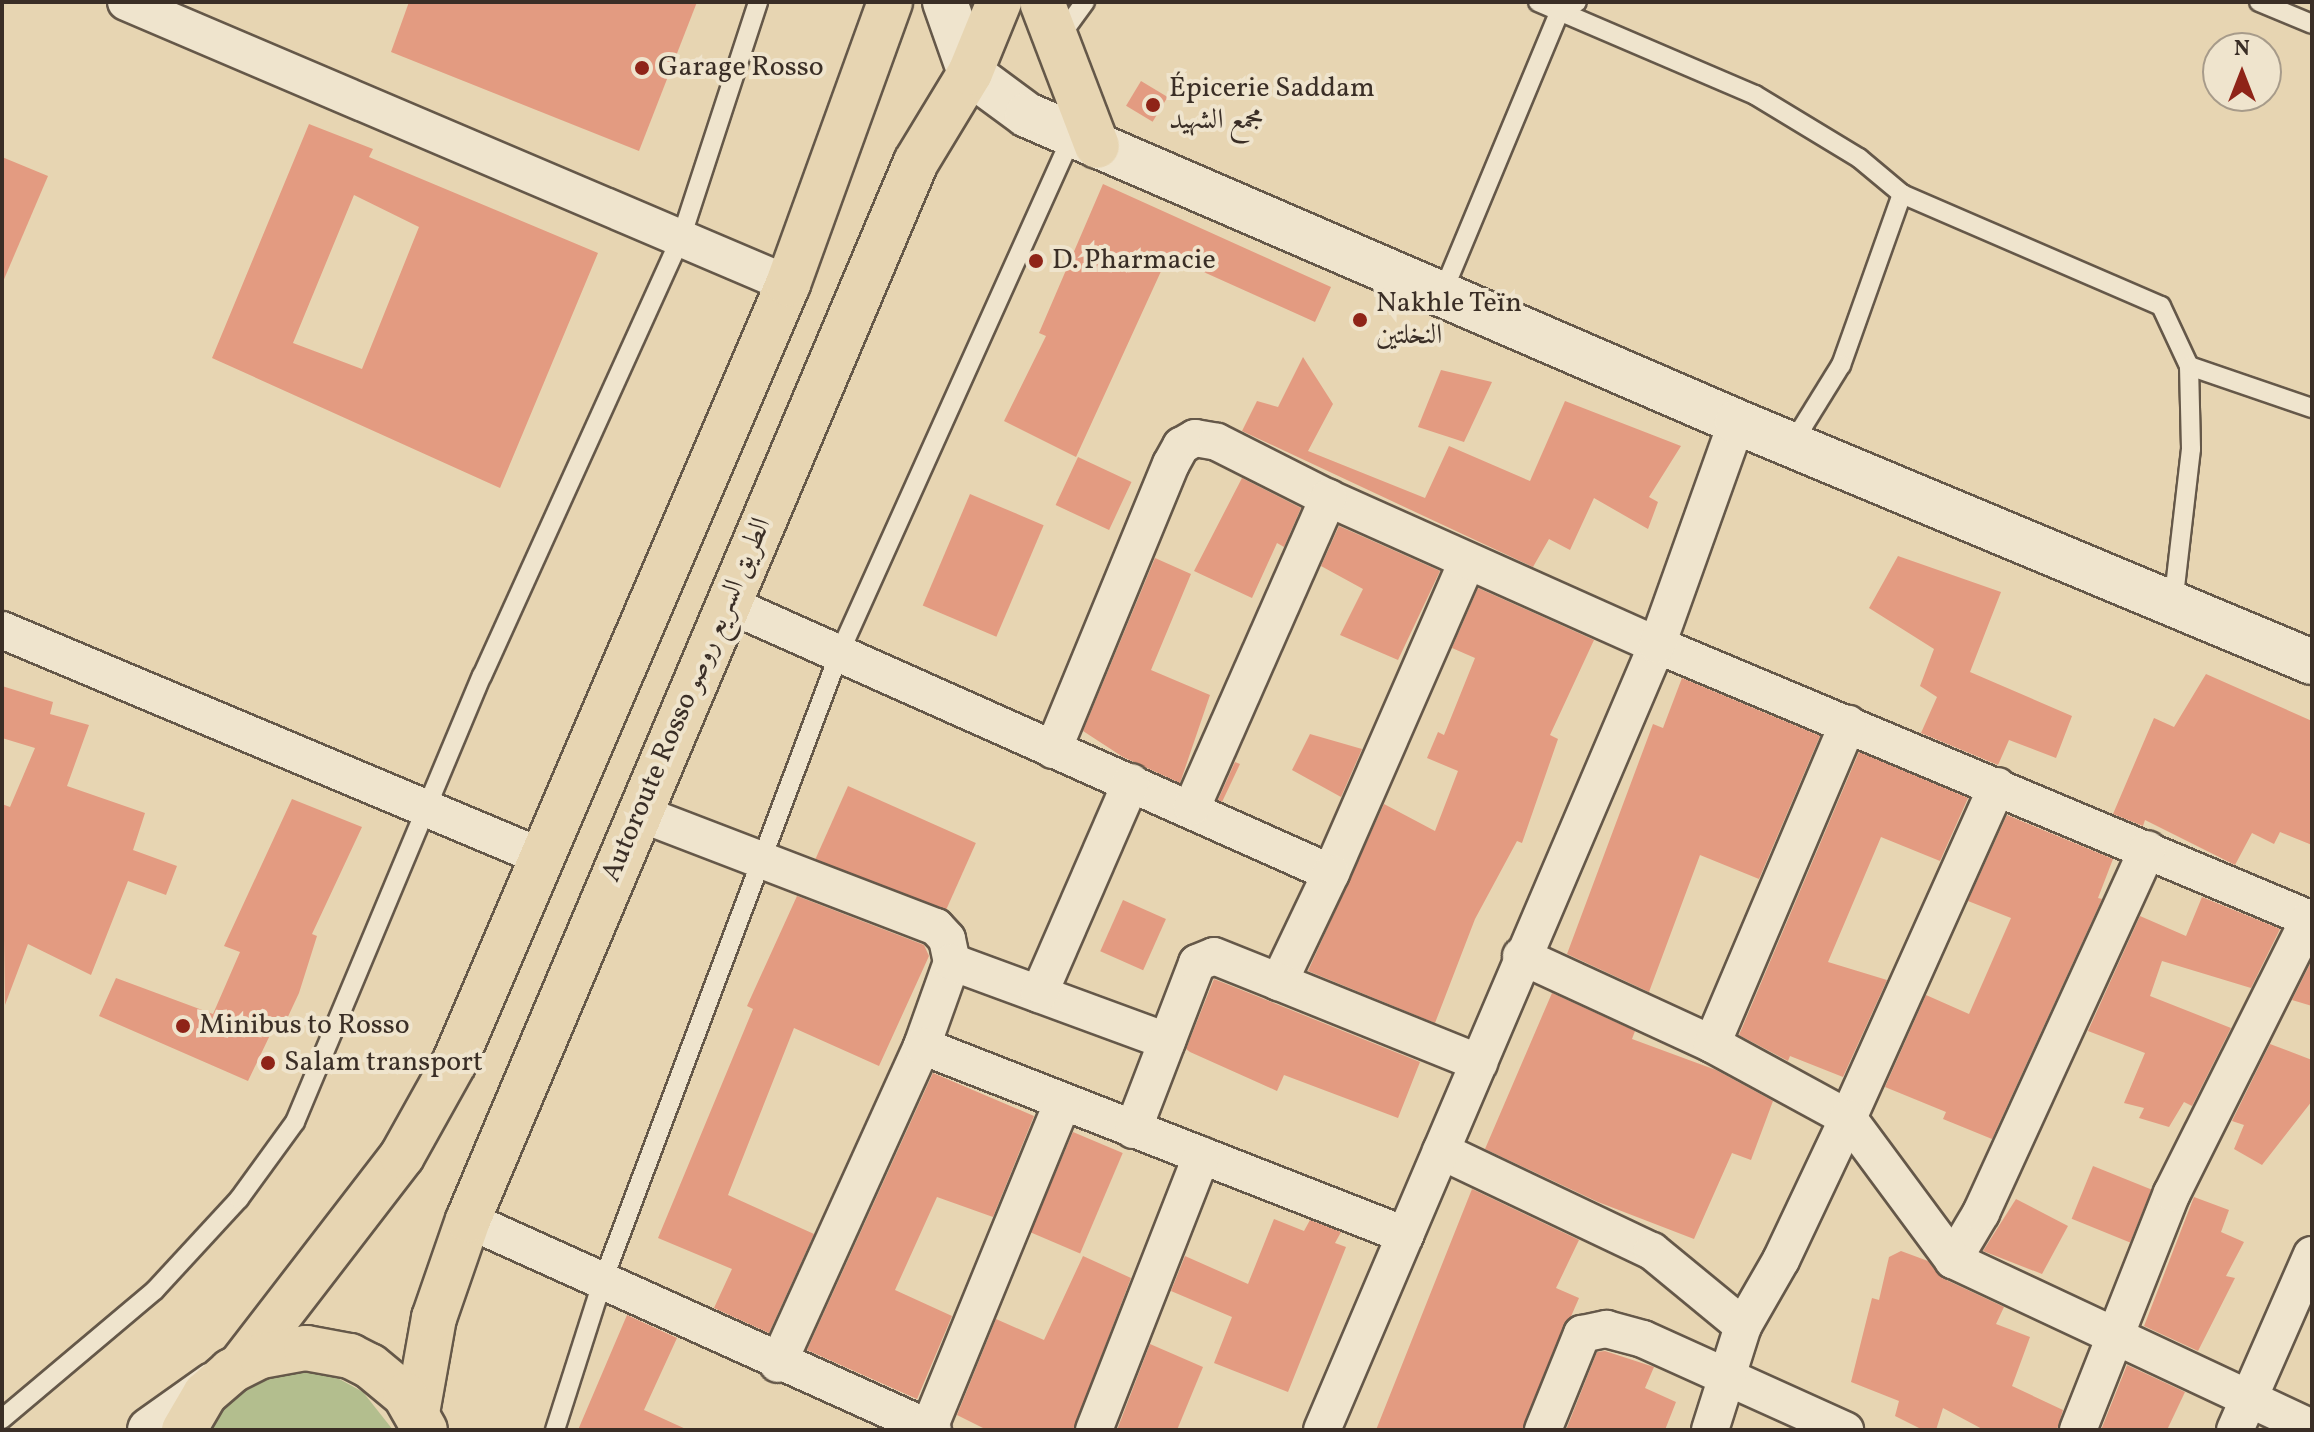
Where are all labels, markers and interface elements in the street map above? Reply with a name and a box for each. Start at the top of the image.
north arrow [2202,32,2282,112]
text: N [2234,34,2250,65]
place label: Garage Rosso [658,51,824,85]
marker: Garage Rosso [633,59,651,77]
place label: Épicerie Saddam مجمع الشهيد [1169,72,1375,138]
marker: Épicerie Saddam مجمع الشهيد [1144,96,1162,114]
place label: D. Pharmacie [1052,244,1216,278]
marker: D. Pharmacie [1027,252,1045,270]
place label: Nakhle Teïn النخلتين [1376,287,1523,353]
marker: Nakhle Teïn النخلتين [1351,311,1369,329]
street label: Autoroute Rosso الطريق السريع روصو [595,513,779,887]
place label: Minibus to Rosso [199,1009,410,1043]
marker: Minibus to Rosso [174,1017,192,1035]
place label: Salam transport [284,1046,483,1080]
marker: Salam transport [259,1054,277,1072]

